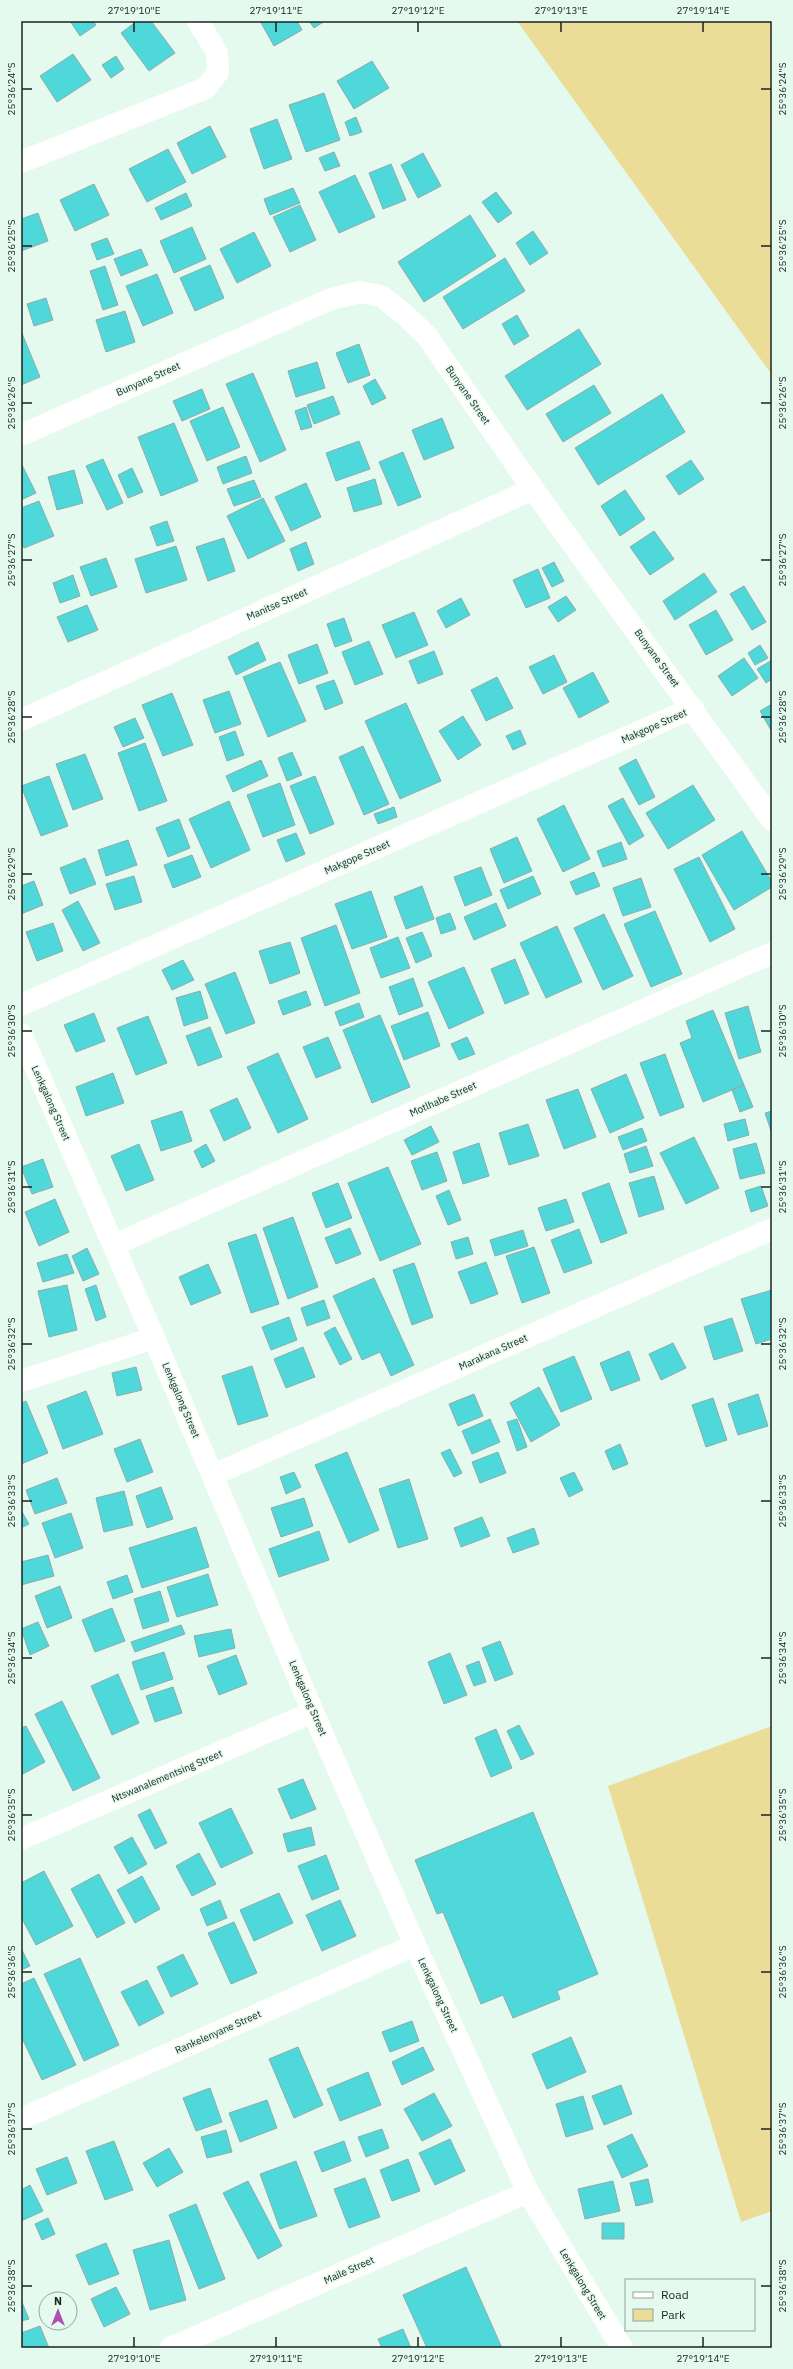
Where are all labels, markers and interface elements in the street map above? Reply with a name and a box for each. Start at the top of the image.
text: 27°19'10"E [107,4,161,17]
text: 27°19'11"E [249,4,303,17]
text: 27°19'12"E [391,4,445,17]
text: 27°19'13"E [534,4,588,17]
text: 27°19'14"E [676,4,730,17]
text: 25°36'24"S [5,62,18,116]
text: 25°36'24"S [776,62,789,116]
text: 25°36'25"S [5,219,18,273]
text: 25°36'25"S [776,219,789,273]
street label: Bunyane Street [114,359,183,399]
street label: Bunyane Street [443,363,493,427]
text: 25°36'26"S [5,376,18,430]
text: 25°36'26"S [776,376,789,430]
text: 25°36'27"S [5,533,18,587]
text: 25°36'27"S [776,533,789,587]
street label: Manitse Street [245,585,310,623]
street label: Bunyane Street [631,626,683,690]
text: 25°36'28"S [5,690,18,744]
text: 25°36'28"S [776,690,789,744]
street label: Makgope Street [619,706,689,746]
street label: Makgope Street [322,837,392,877]
text: 25°36'29"S [5,847,18,901]
text: 25°36'29"S [776,847,789,901]
text: 25°36'30"S [5,1004,18,1058]
text: 25°36'30"S [776,1004,789,1058]
street label: Lenkgalong Street [29,1063,74,1143]
street label: Motlhabe Street [407,1078,479,1120]
text: 25°36'31"S [5,1160,18,1214]
text: 25°36'31"S [776,1160,789,1214]
text: 25°36'32"S [5,1317,18,1371]
text: 25°36'32"S [776,1317,789,1371]
street label: Marakana Street [457,1331,530,1373]
street label: Lenkgalong Street [159,1360,203,1440]
text: 25°36'33"S [5,1474,18,1528]
text: 25°36'33"S [776,1474,789,1528]
text: 25°36'34"S [5,1631,18,1685]
text: 25°36'34"S [776,1631,789,1685]
street label: Lenkgalong Street [286,1658,330,1738]
street label: Ntswanalementsing Street [110,1747,225,1805]
text: 25°36'35"S [5,1788,18,1842]
text: 25°36'35"S [776,1788,789,1842]
text: 25°36'36"S [5,1945,18,1999]
text: 25°36'36"S [776,1945,789,1999]
street label: Lenkgalong Street [415,1956,461,2035]
street label: Rankelenyane Street [173,2007,264,2057]
text: 25°36'37"S [5,2102,18,2156]
text: 25°36'37"S [776,2102,789,2156]
street label: Lenkgalong Street [557,2246,610,2322]
street label: Maile Street [322,2253,377,2287]
text: 25°36'38"S [5,2259,18,2313]
text: 25°36'38"S [776,2259,789,2313]
legend [625,2279,755,2331]
text: Road [661,2287,689,2302]
north arrow [38,2291,78,2331]
text: N [54,2294,62,2308]
text: Park [661,2307,686,2322]
text: 27°19'10"E [107,2352,161,2365]
text: 27°19'11"E [249,2352,303,2365]
text: 27°19'12"E [391,2352,445,2365]
text: 27°19'13"E [534,2352,588,2365]
text: 27°19'14"E [676,2352,730,2365]

